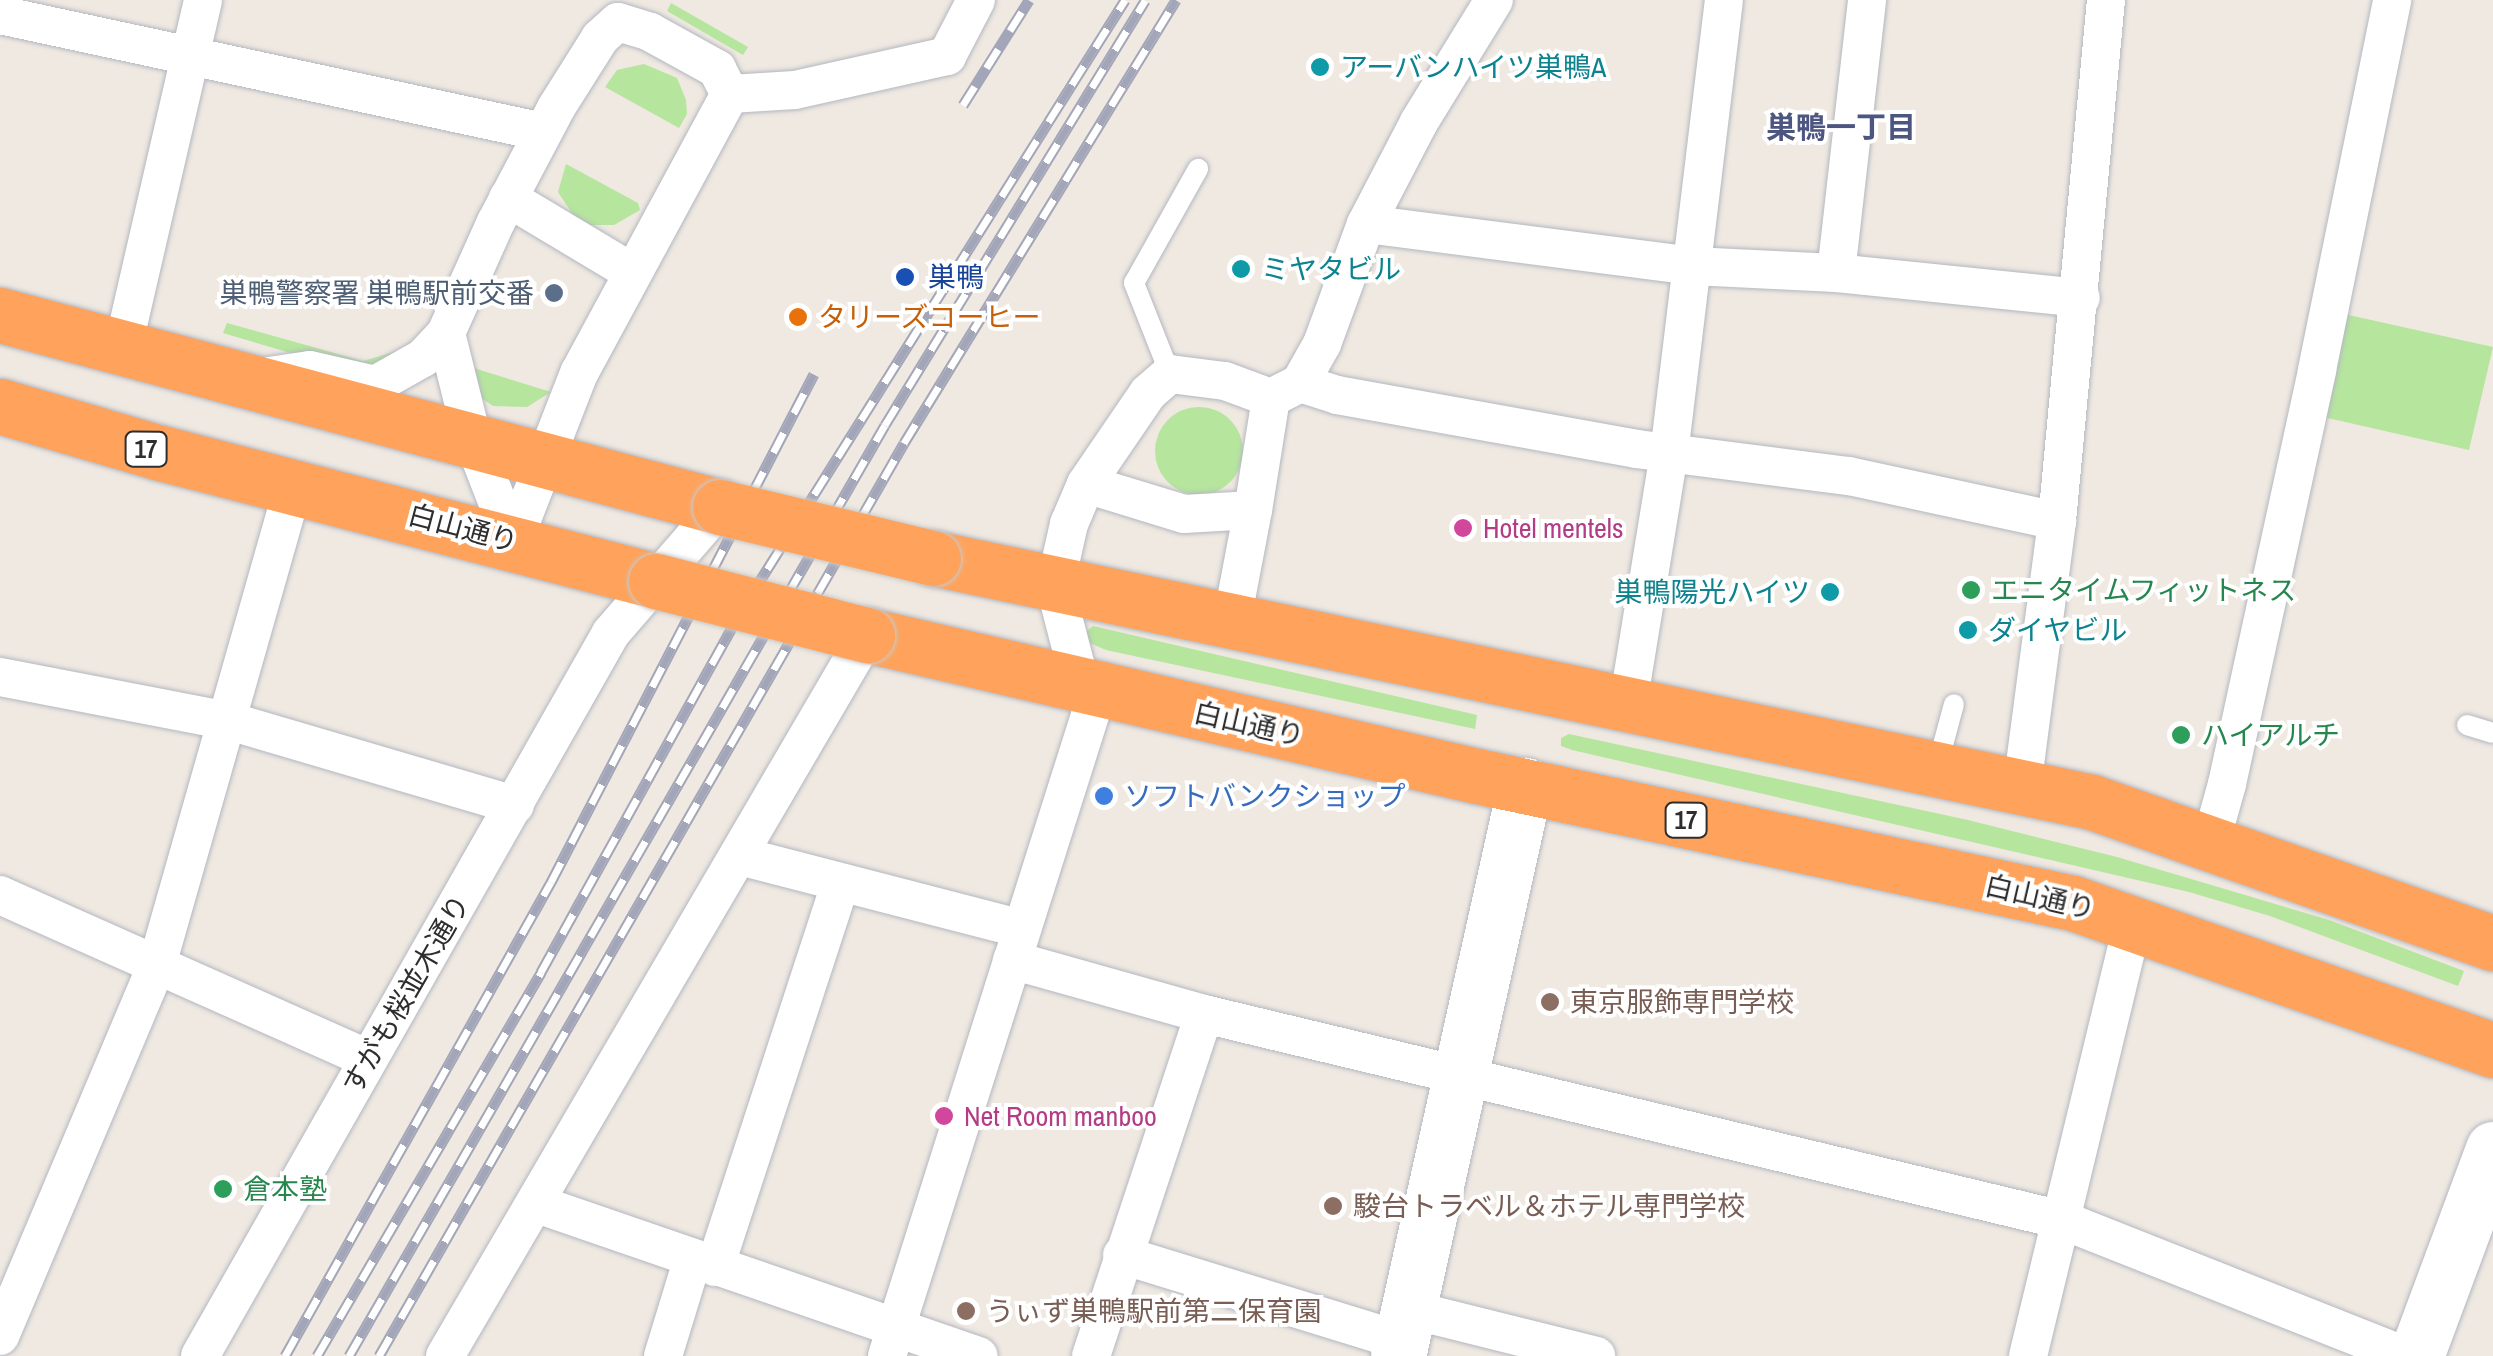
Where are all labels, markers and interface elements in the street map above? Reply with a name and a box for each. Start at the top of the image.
place label: アーバンハイツ巣鴨A [1340,50,1606,84]
marker: アーバンハイツ巣鴨A [1309,56,1331,78]
district label: 巣鴨一丁目 [1766,109,1916,145]
place label: ミヤタビル [1261,252,1401,286]
marker: ミヤタビル [1230,258,1252,280]
place label: 巣鴨 [928,260,984,294]
marker: 巣鴨 [892,264,918,290]
place label: 巣鴨警察署 巣鴨駅前交番 [220,276,534,310]
marker: 巣鴨警察署 巣鴨駅前交番 [543,282,565,304]
place label: タリーズコーヒー [818,300,1042,334]
marker: タリーズコーヒー [787,306,809,328]
road number: 17 [124,429,168,469]
street label: 白山通り [405,497,521,559]
place label: Hotel mentels [1483,511,1623,545]
marker: Hotel mentels [1452,517,1474,539]
place label: エニタイムフィットネス [1991,573,2299,607]
place label: 巣鴨陽光ハイツ [1614,575,1810,609]
marker: エニタイムフィットネス [1960,579,1982,601]
marker: 巣鴨陽光ハイツ [1819,581,1841,603]
place label: ダイヤビル [1988,613,2128,647]
marker: ダイヤビル [1957,619,1979,641]
street label: 白山通り [1191,695,1307,753]
place label: ハイアルチ [2201,718,2341,752]
marker: ハイアルチ [2170,724,2192,746]
place label: ソフトバンクショップ [1124,779,1404,813]
marker: ソフトバンクショップ [1093,785,1115,807]
road number: 17 [1664,800,1708,840]
street label: 白山通り [1982,868,2098,926]
street label: すがも桜並木通り [335,889,477,1099]
place label: 東京服飾専門学校 [1570,985,1794,1019]
marker: 東京服飾専門学校 [1539,991,1561,1013]
place label: Net Room manboo [964,1099,1157,1133]
marker: Net Room manboo [933,1105,955,1127]
place label: 倉本塾 [243,1172,327,1206]
marker: 倉本塾 [212,1178,234,1200]
place label: 駿台トラベル＆ホテル専門学校 [1353,1189,1745,1223]
marker: 駿台トラベル＆ホテル専門学校 [1322,1195,1344,1217]
place label: うぃず巣鴨駅前第二保育園 [986,1294,1322,1328]
marker: うぃず巣鴨駅前第二保育園 [955,1300,977,1322]

